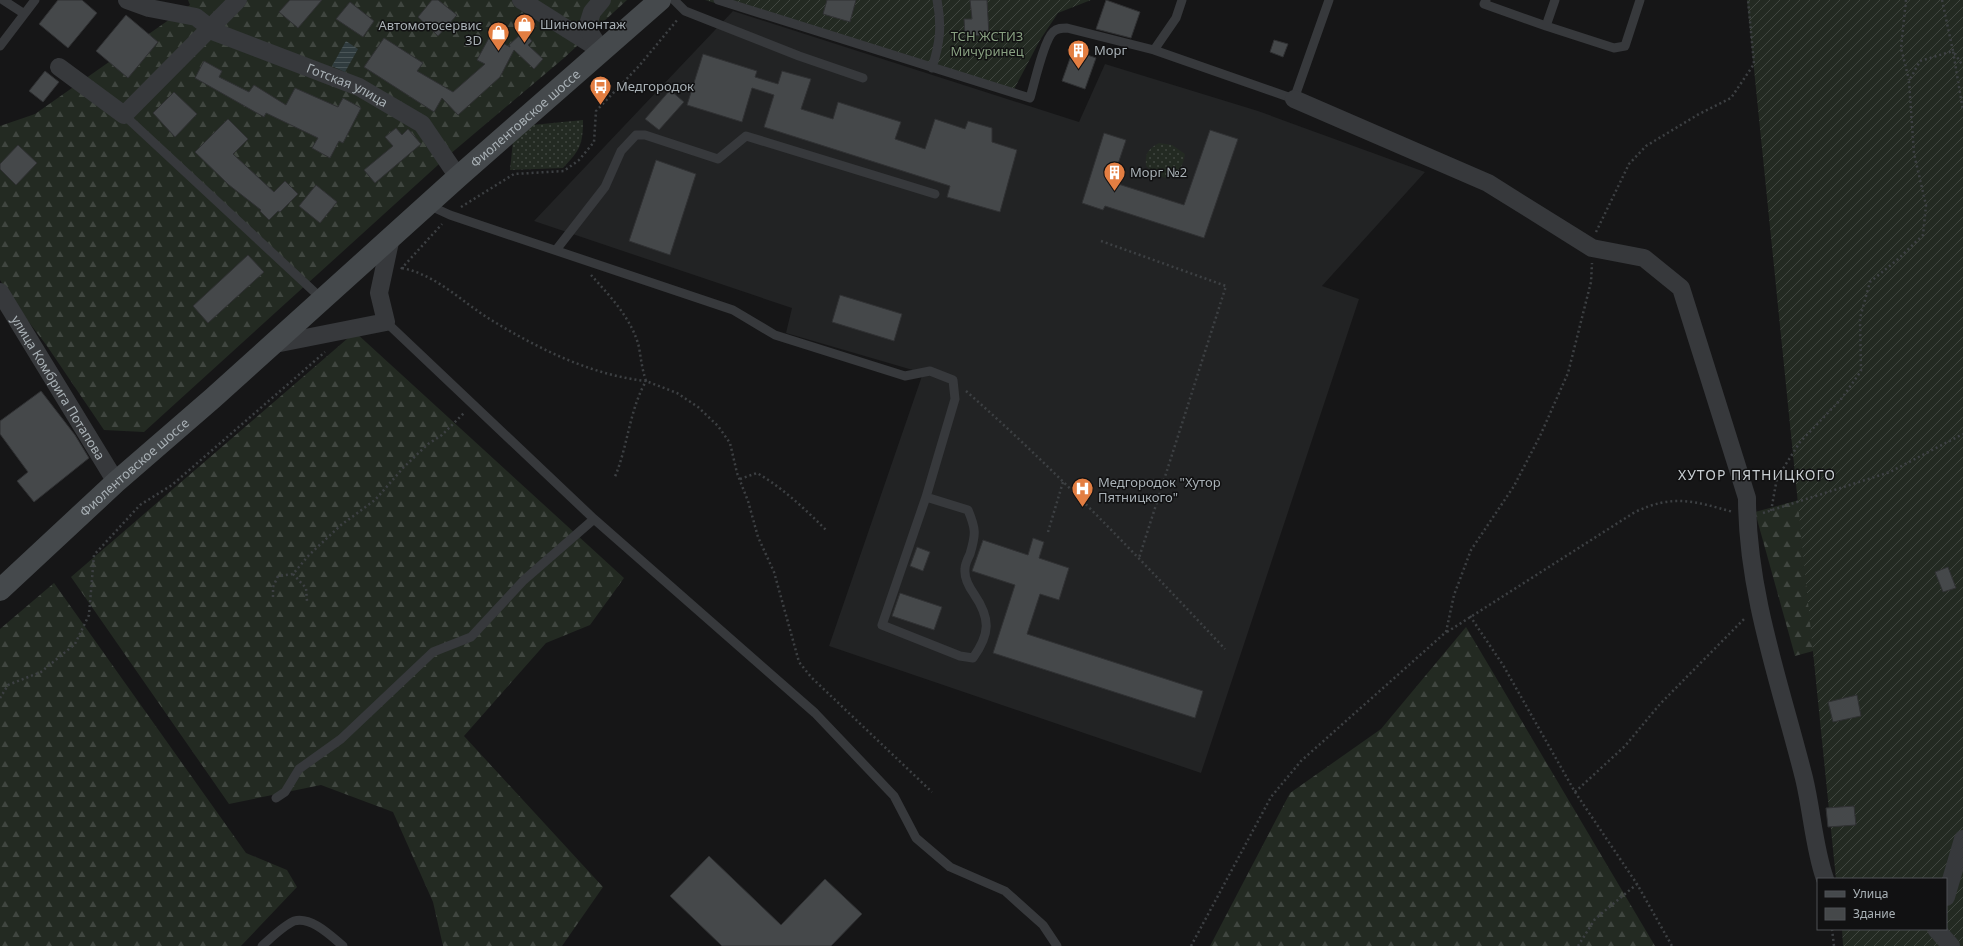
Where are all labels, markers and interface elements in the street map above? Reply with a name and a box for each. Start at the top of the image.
shop icon: Шиномонтаж [512,11,538,44]
place label: Шиномонтаж [540,15,626,33]
place label: Автомотосервис 3D [378,16,482,49]
shop icon: Автомотосервис 3D [485,19,511,52]
park label: ТСН ЖСТИЗ Мичуринец [950,27,1024,60]
building icon: Морг [1066,37,1092,70]
place label: Морг [1094,41,1127,59]
street label: Готская улица [304,59,391,111]
street label: Фиолентовское шоссе [466,65,584,171]
bus stop icon: Медгородок [588,73,614,106]
place label: Медгородок [616,77,694,95]
building icon: Морг №2 [1102,159,1128,192]
place label: Морг №2 [1130,163,1187,181]
street label: улица Комбрига Потапова [7,312,109,463]
street label: Фиолентовское шоссе [76,414,193,521]
district label: ХУТОР ПЯТНИЦКОГО [1678,465,1836,484]
place label: Медгородок "Хутор Пятницкого" [1098,473,1221,506]
hospital icon: Медгородок "Хутор Пятницкого" [1070,476,1096,509]
legend [1817,878,1947,930]
text: Улица [1853,885,1888,902]
text: Здание [1853,905,1896,922]

